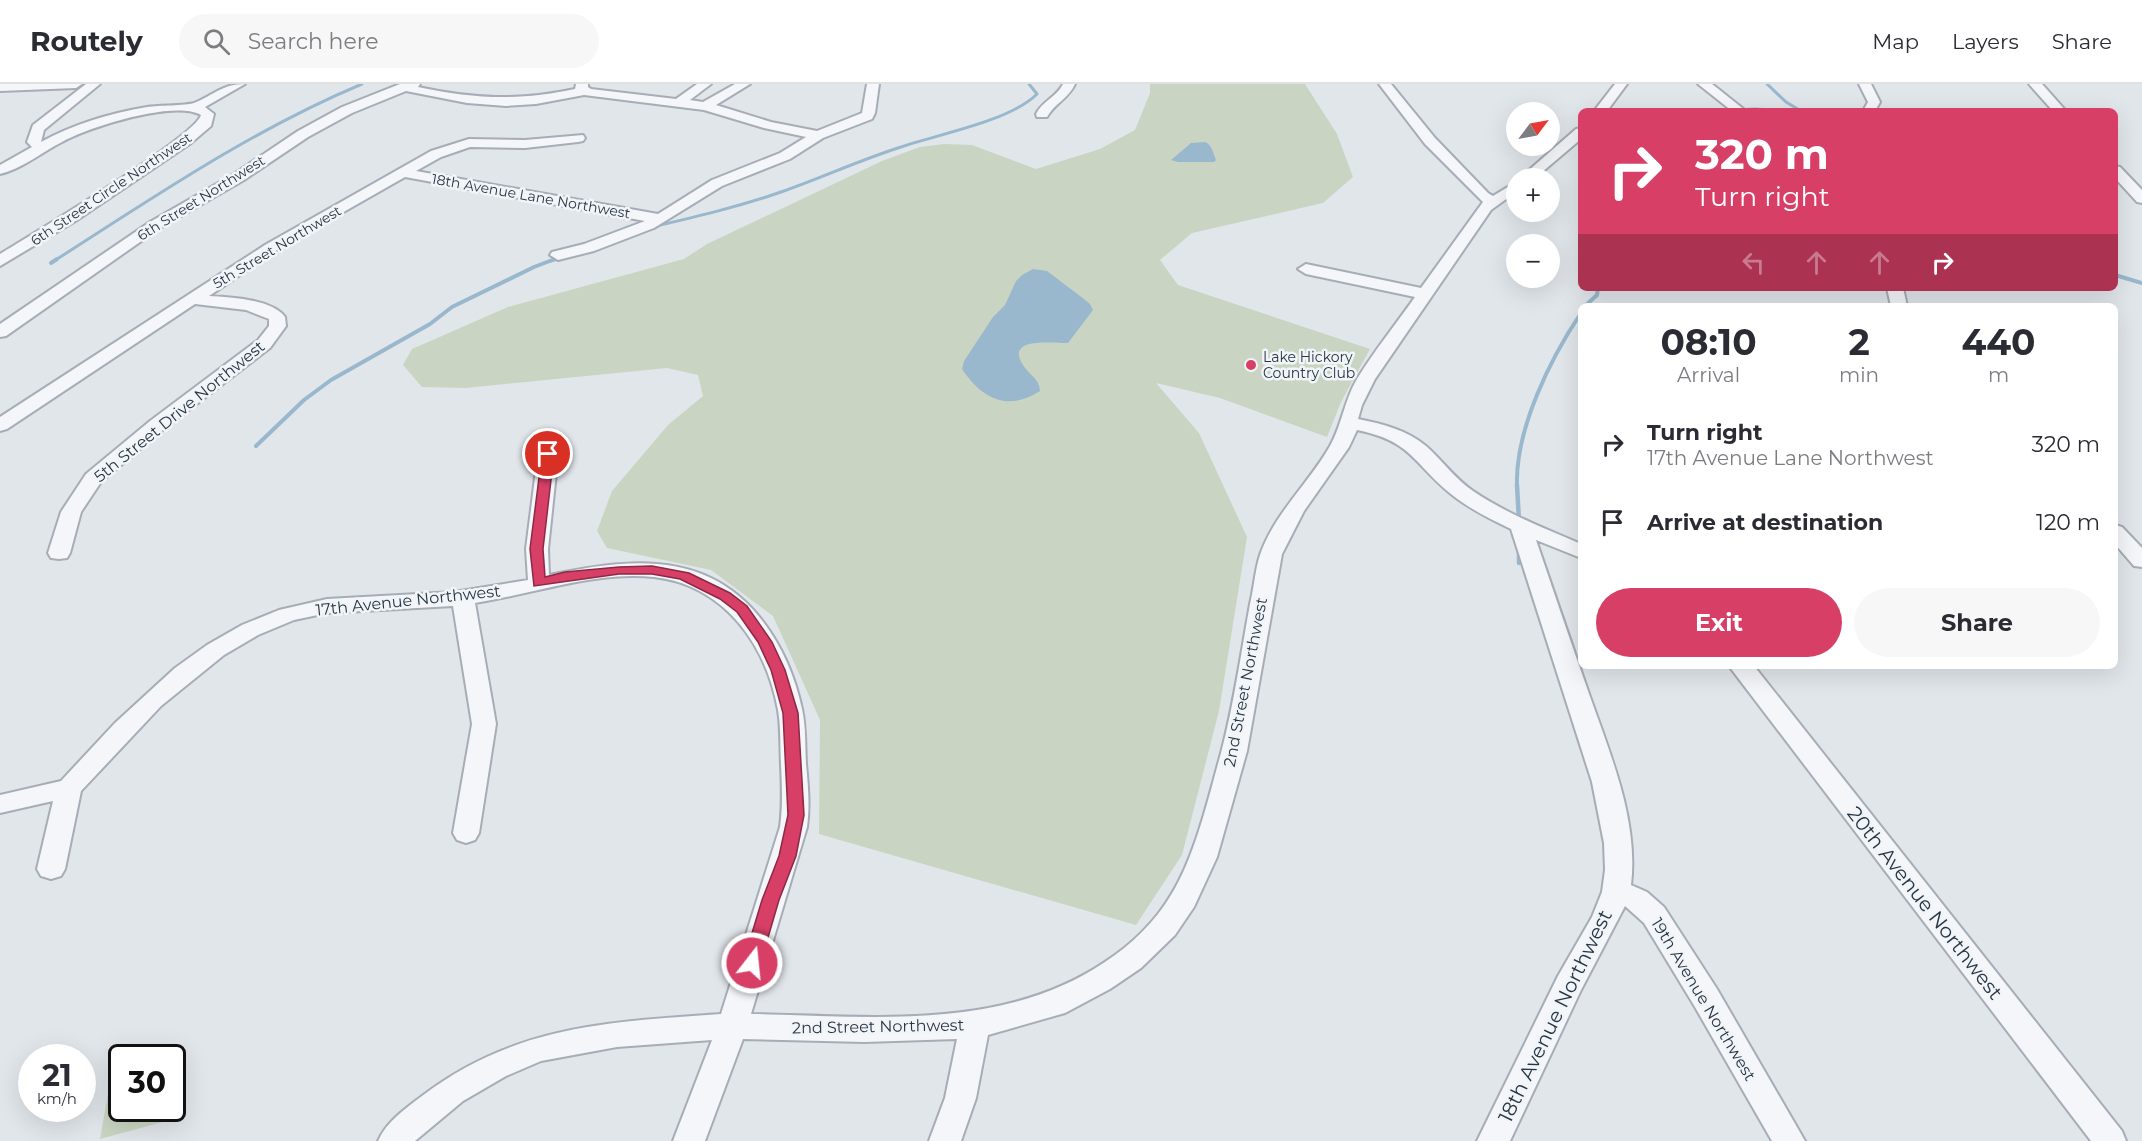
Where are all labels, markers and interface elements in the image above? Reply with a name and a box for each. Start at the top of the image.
search box [179,14,599,68]
text: Routely [30,24,143,58]
icon: search [200,25,233,58]
text: Search here [248,28,379,55]
text: Map [1872,29,1919,54]
text: Layers [1952,29,2019,54]
text: Share [2052,29,2112,54]
north arrow [1506,102,1560,156]
map controls [1506,102,1560,288]
street label: 6th Street Circle Northwest [27,128,195,250]
text: 320 m [1695,128,1829,180]
icon: right [1596,132,1674,210]
street label: 6th Street Northwest [134,151,269,245]
button: + [1506,168,1560,222]
street label: 18th Avenue Lane Northwest [430,170,632,222]
text: Turn right [1695,180,1830,213]
street label: 5th Street Northwest [209,201,345,293]
button: − [1506,234,1560,288]
icon: left [1737,246,1770,279]
icon: ahead [1800,246,1833,279]
icon: ahead [1863,246,1896,279]
icon: right [1926,246,1959,279]
text: 08:10 [1660,320,1757,364]
text: 2 [1848,320,1870,364]
text: 440 [1962,320,2036,364]
street label: 5th Street Drive Northwest [90,336,269,486]
place label: Lake Hickory Country Club [1263,348,1355,382]
marker: Lake Hickory Country Club [1244,358,1258,372]
text: Arrival [1677,363,1740,387]
text: min [1839,363,1879,387]
text: m [1988,363,2009,387]
text: Turn right [1647,419,1762,446]
pin [522,428,573,479]
icon: right [1596,428,1629,461]
text: 320 m [2032,431,2100,458]
icon: arrive [531,437,564,470]
text: 17th Avenue Lane Northwest [1647,446,1934,470]
icon: arrive [1596,506,1629,539]
text: Arrive at destination [1647,509,1883,536]
text: 120 m [2036,509,2100,536]
street label: 17th Avenue Northwest [315,581,502,620]
button: Exit [1596,588,1842,657]
button: Share [1854,588,2100,657]
street label: 2nd Street Northwest [1220,595,1271,768]
street label: 20th Avenue Northwest [1842,802,2008,1004]
street label: 18th Avenue Northwest [1493,906,1617,1126]
street label: 19th Avenue Northwest [1647,914,1760,1084]
position arrow [720,931,784,995]
street label: 2nd Street Northwest [792,1015,965,1038]
speed limit sign: 30 [108,1044,186,1122]
text: 21 [42,1057,72,1094]
text: km/h [37,1089,77,1108]

